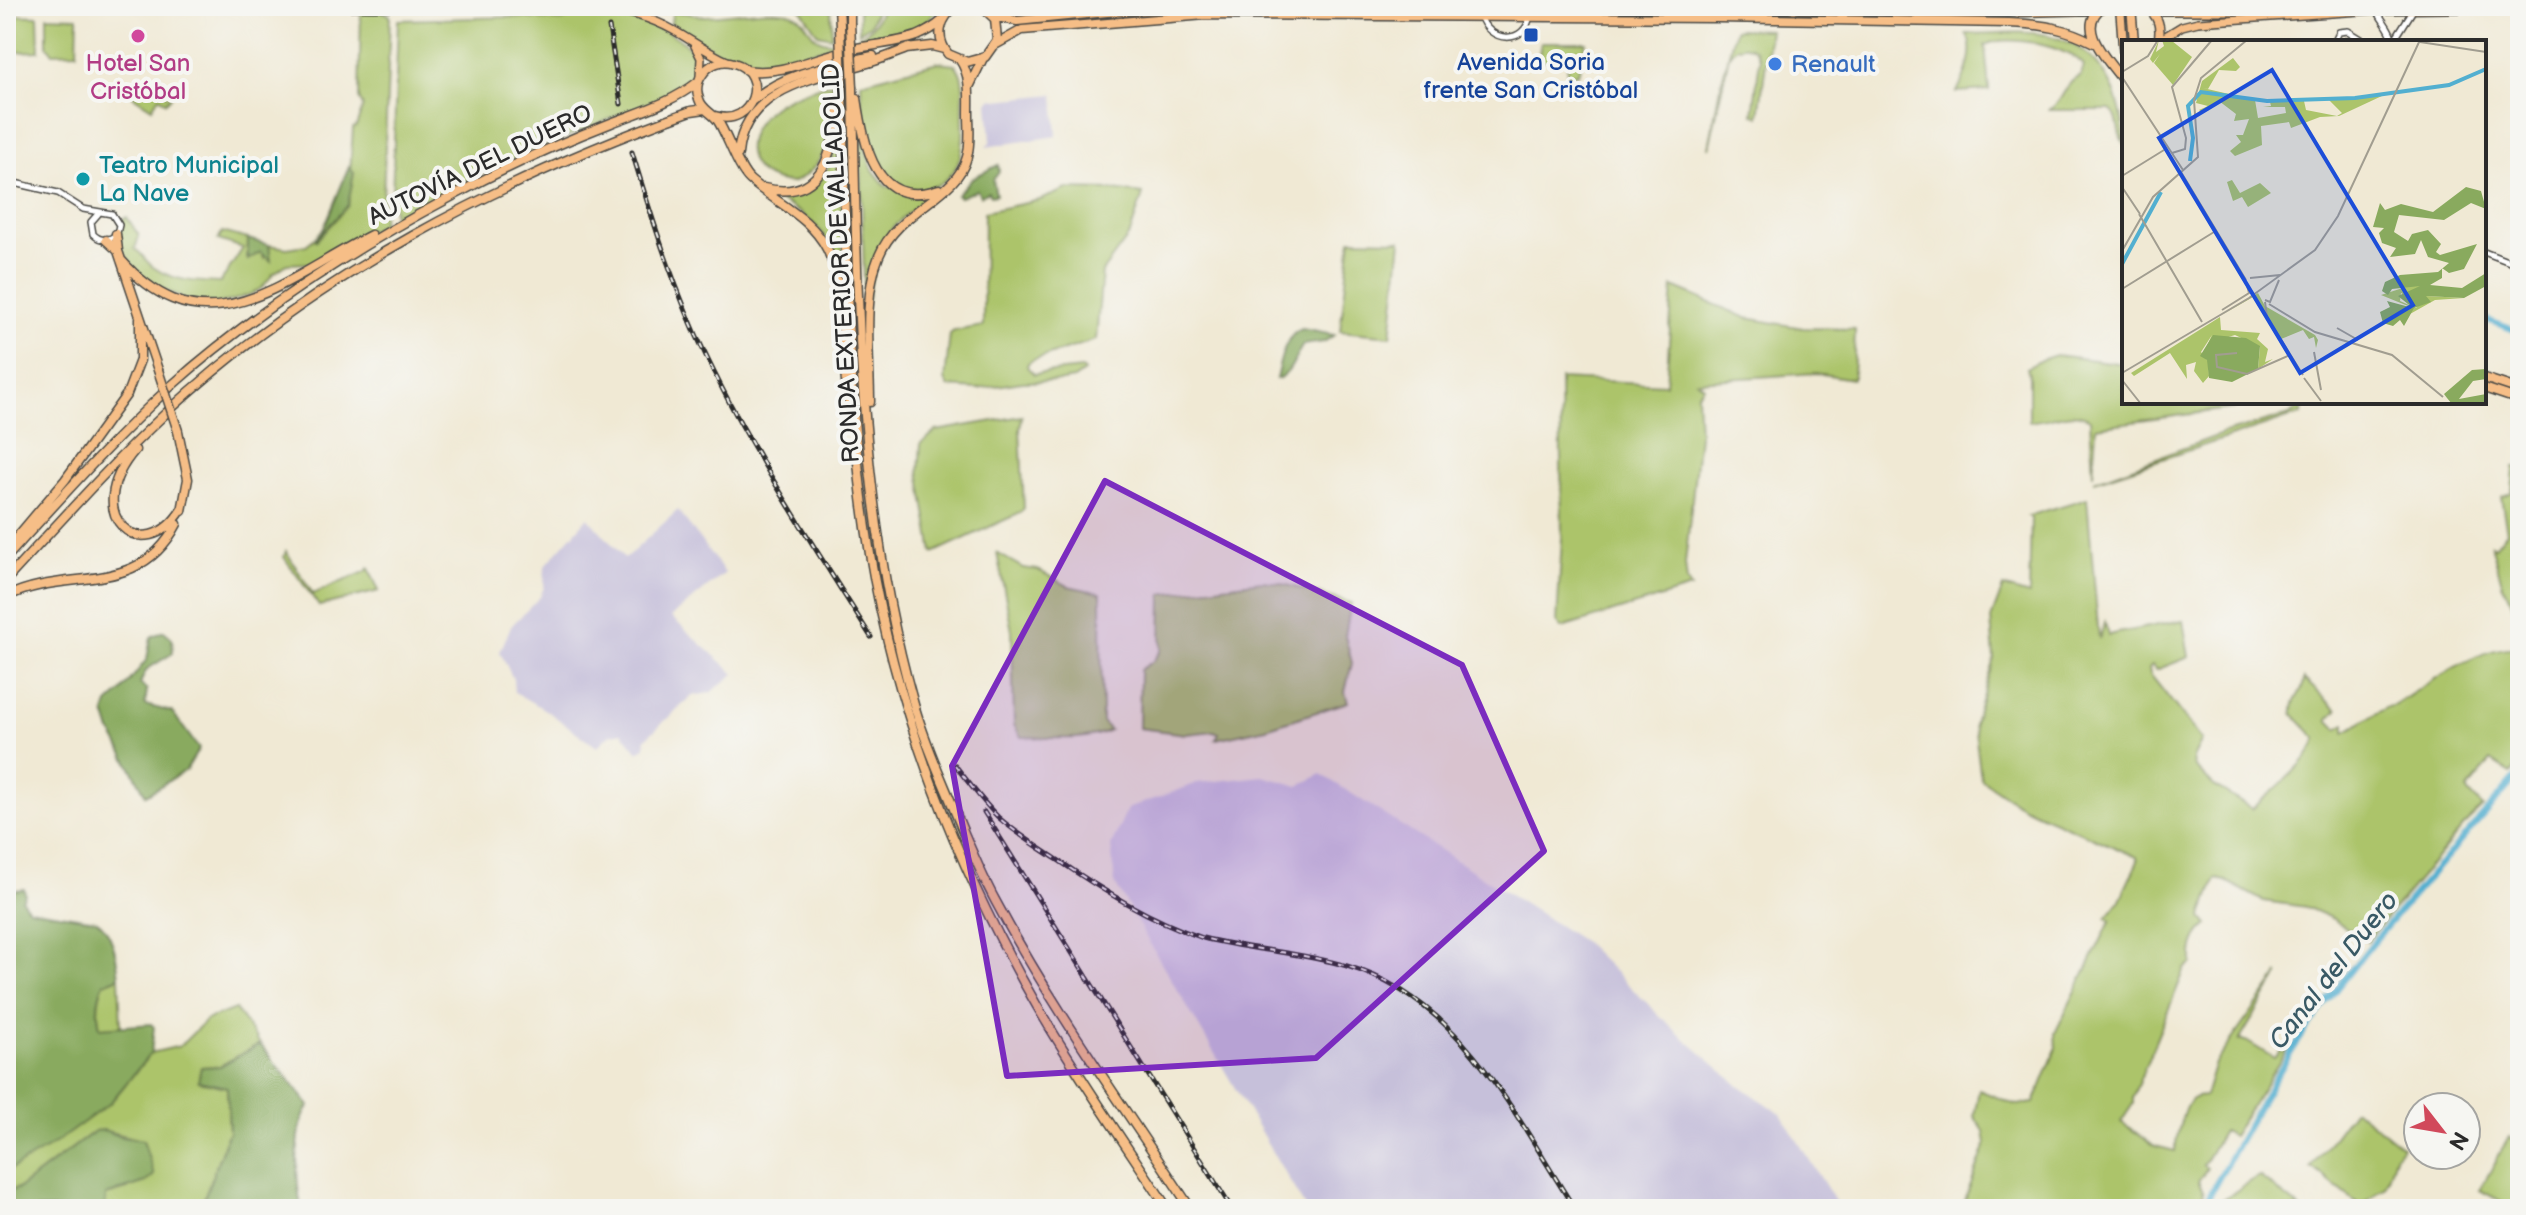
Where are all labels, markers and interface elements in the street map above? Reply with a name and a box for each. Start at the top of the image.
marker: Avenida Soria frente San Cristóbal [1522,26,1540,44]
marker: Hotel San Cristóbal [129,27,147,45]
inset map [2122,40,2486,404]
place label: Avenida Soria frente San Cristóbal [1424,48,1638,105]
place label: Hotel San Cristóbal [86,49,190,106]
place label: Renault [1791,50,1876,79]
marker: Renault [1766,55,1784,73]
street label: RONDA EXTERIOR DE VALLADOLID [816,62,866,464]
street label: AUTOVÍA DEL DUERO [363,97,597,232]
place label: Teatro Municipal La Nave [99,151,279,208]
marker: Teatro Municipal La Nave [74,170,92,188]
water label: Canal del Duero [2263,886,2405,1056]
north arrow [2402,1091,2482,1171]
text: N [2442,1126,2474,1155]

